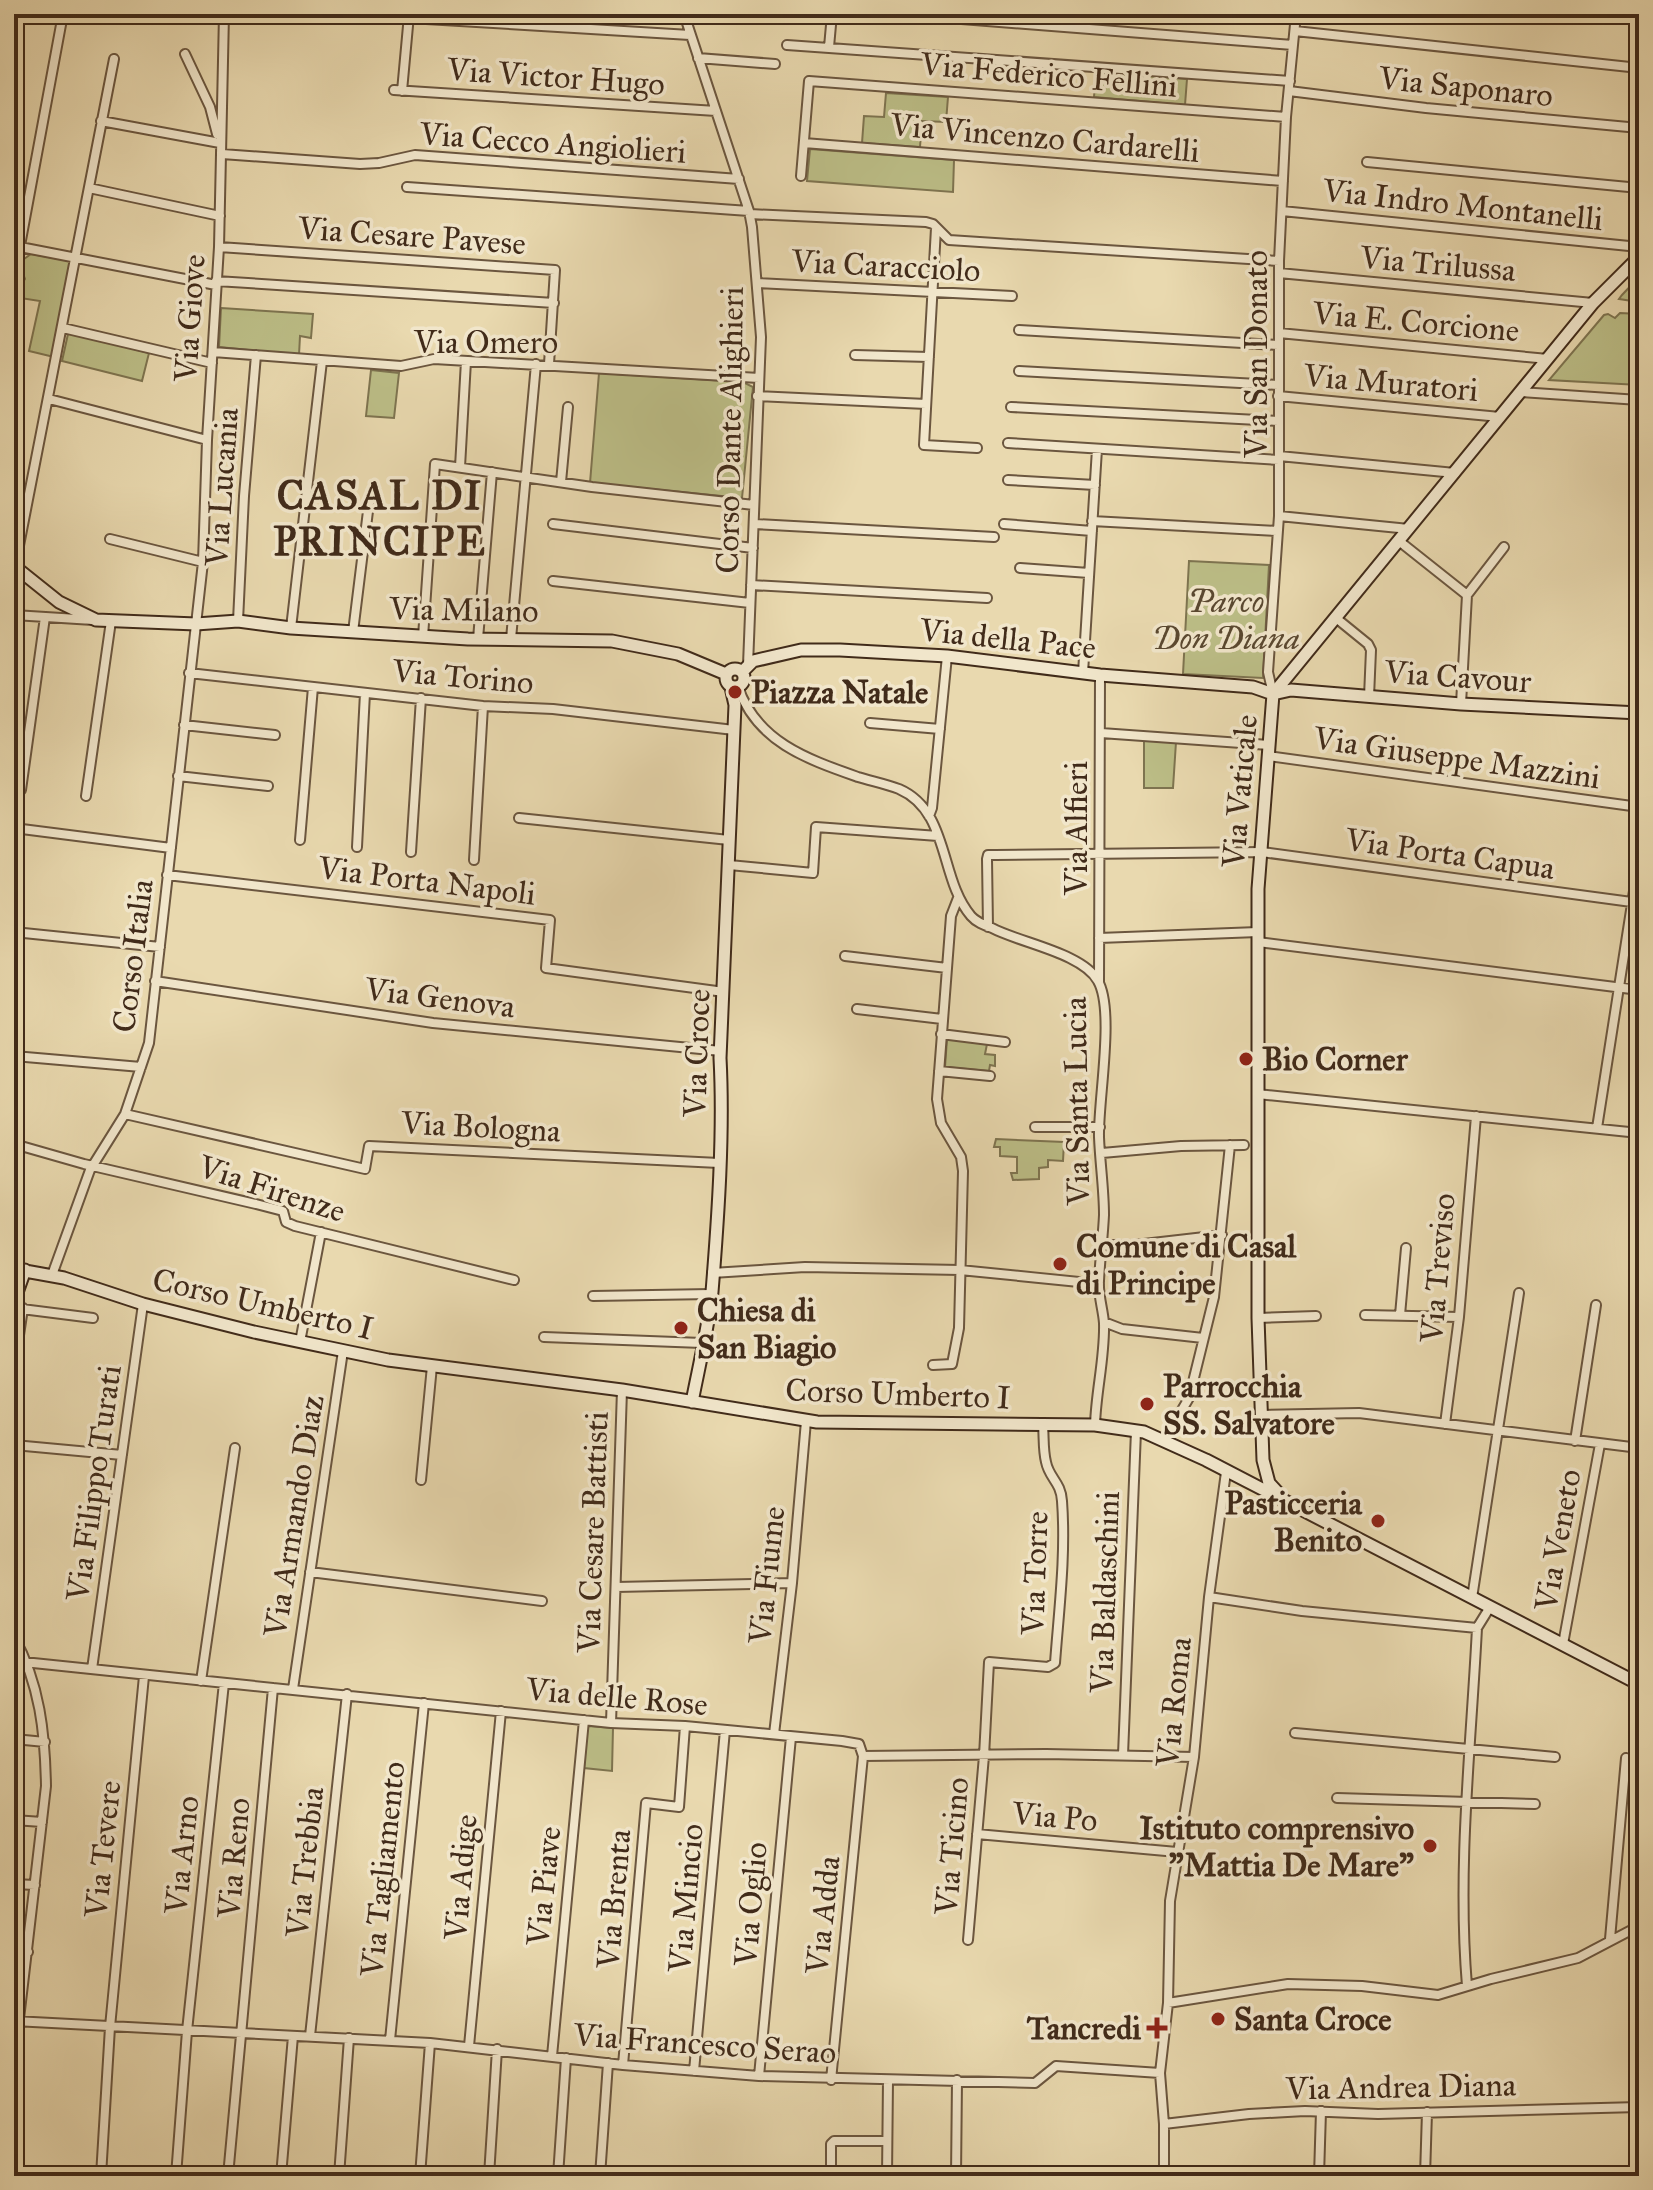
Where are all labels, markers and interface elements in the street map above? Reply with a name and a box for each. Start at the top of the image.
street label: Via Federico Fellini [918,44,1179,106]
street label: Via Victor Hugo [445,50,666,104]
street label: Via Saponaro [1376,58,1555,116]
street label: Via Vincenzo Cardarelli [888,105,1201,171]
street label: Via Cecco Angiolieri [418,114,688,172]
street label: Via Indro Montanelli [1320,171,1605,239]
street label: Via Cesare Pavese [296,209,527,263]
street label: Via Trilussa [1358,238,1518,290]
street label: Via Caracciolo [790,242,981,290]
street label: Via San Donato [1237,250,1276,459]
street label: Via Giove [166,253,214,384]
street label: Corso Dante Alighieri [708,286,752,574]
street label: Via E. Corcione [1310,293,1521,350]
street label: Via Omero [413,323,558,362]
street label: Via Muratori [1301,356,1480,410]
street label: Via Lucania [197,406,247,569]
district label: CASAL DI PRINCIPE [273,471,487,566]
park label: Parco Don Diana [1152,582,1300,658]
street label: Via Milano [388,589,539,631]
street label: Via della Pace [917,610,1098,668]
street label: Via Torino [390,651,535,703]
street label: Via Cavour [1382,652,1533,702]
place label: Piazza Natale [751,673,928,712]
marker: Piazza Natale [726,683,744,701]
street label: Via Vaticale [1214,713,1266,870]
street label: Via Giuseppe Mazzini [1310,718,1603,797]
street label: Via Alfieri [1057,761,1096,896]
street label: Via Porta Capua [1342,820,1558,888]
street label: Via Porta Napoli [315,848,538,914]
street label: Corso Italia [104,877,162,1035]
street label: Via Genova [362,969,517,1027]
street label: Via Croce [675,988,719,1119]
street label: Via Santa Lucia [1056,996,1098,1207]
place label: Bio Corner [1262,1040,1409,1079]
marker: Bio Corner [1237,1050,1255,1068]
street label: Via Bologna [399,1103,562,1151]
street label: Via Firenze [193,1147,350,1231]
street label: Via Treviso [1412,1192,1464,1345]
place label: Comune di Casal di Principe [1076,1227,1298,1303]
marker: Comune di Casal di Principe [1051,1255,1069,1273]
street label: Corso Umberto I [149,1260,377,1348]
place label: Chiesa di San Biagio [697,1291,836,1367]
marker: Chiesa di San Biagio [672,1319,690,1337]
street label: Via Filippo Turati [58,1362,130,1605]
place label: Parrocchia SS. Salvatore [1163,1367,1335,1443]
street label: Corso Umberto I [785,1371,1011,1417]
street label: Via Armando Diaz [255,1392,332,1641]
marker: Parrocchia SS. Salvatore [1138,1395,1156,1413]
street label: Via Cesare Battisti [569,1410,617,1654]
street label: Via Veneto [1526,1466,1590,1615]
place label: Pasticceria Benito [1224,1484,1363,1560]
street label: Via Baldaschini [1082,1490,1128,1695]
street label: Via Fiume [740,1504,794,1647]
street label: Via Torre [1013,1510,1057,1637]
marker: Pasticceria Benito [1369,1512,1387,1530]
street label: Via Roma [1148,1635,1200,1770]
street label: Via delle Rose [524,1670,709,1724]
street label: Via Tagliamento [352,1760,414,1979]
street label: Via Ticino [926,1776,977,1917]
street label: Via Tevere [76,1779,130,1920]
street label: Via Trebbia [278,1784,332,1940]
street label: Via Arno [156,1794,208,1917]
street label: Via Po [1010,1794,1099,1840]
street label: Via Reno [209,1796,259,1921]
place label: Istituto comprensivo "Mattia De Mare" [1139,1809,1414,1885]
street label: Via Adige [436,1813,486,1942]
street label: Via Mincio [660,1822,712,1975]
street label: Via Piave [518,1824,570,1949]
street label: Via Brenta [588,1827,640,1971]
marker: Istituto comprensivo "Mattia De Mare" [1421,1837,1439,1855]
street label: Via Oglio [726,1840,776,1969]
street label: Via Adda [797,1854,849,1977]
place label: Santa Croce [1234,2000,1392,2039]
place label: Tancredi [1027,2009,1141,2048]
marker: Santa Croce [1209,2010,1227,2028]
street label: Via Francesco Serao [571,2015,838,2073]
marker: Tancredi [1148,2019,1166,2037]
street label: Via Andrea Diana [1285,2065,1517,2109]

